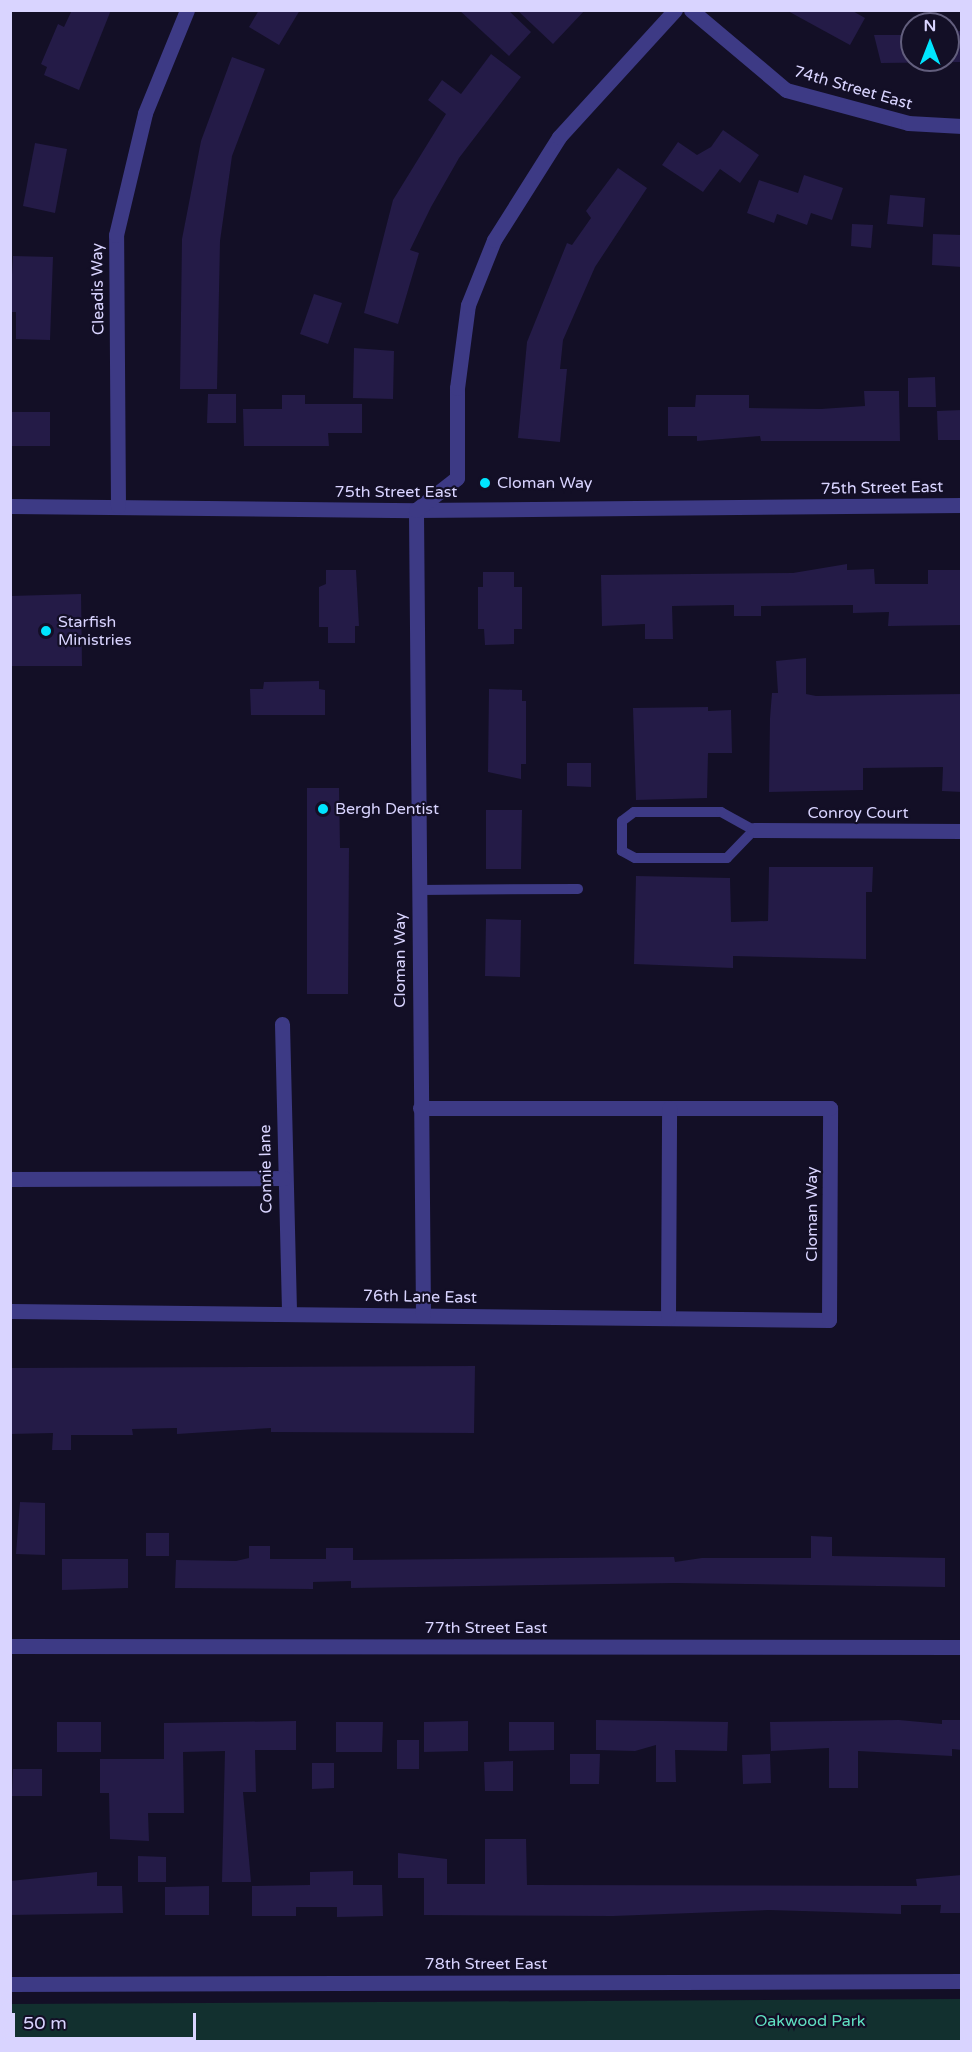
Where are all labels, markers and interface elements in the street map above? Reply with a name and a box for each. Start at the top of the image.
north arrow [900,12,960,72]
text: N [924,16,936,36]
street label: 74th Street East [791,62,915,114]
street label: Cleadis Way [88,243,108,335]
place label: Cloman Way [497,473,592,493]
marker: Cloman Way [478,476,492,490]
street label: 75th Street East [820,477,944,499]
street label: 75th Street East [335,482,457,502]
place label: Starfish Ministries [58,612,132,650]
marker: Starfish Ministries [39,624,53,638]
place label: Bergh Dentist [335,799,439,819]
marker: Bergh Dentist [316,802,330,816]
street label: Conroy Court [807,803,909,823]
street label: Cloman Way [390,912,410,1008]
street label: Connie lane [256,1124,276,1214]
street label: Cloman Way [802,1166,822,1262]
street label: 76th Lane East [363,1286,477,1308]
street label: 77th Street East [425,1618,547,1638]
street label: 78th Street East [425,1954,547,1974]
scale bar [15,2001,200,2039]
park label: Oakwood Park [755,2011,865,2031]
text: 50 m [23,2012,67,2034]

